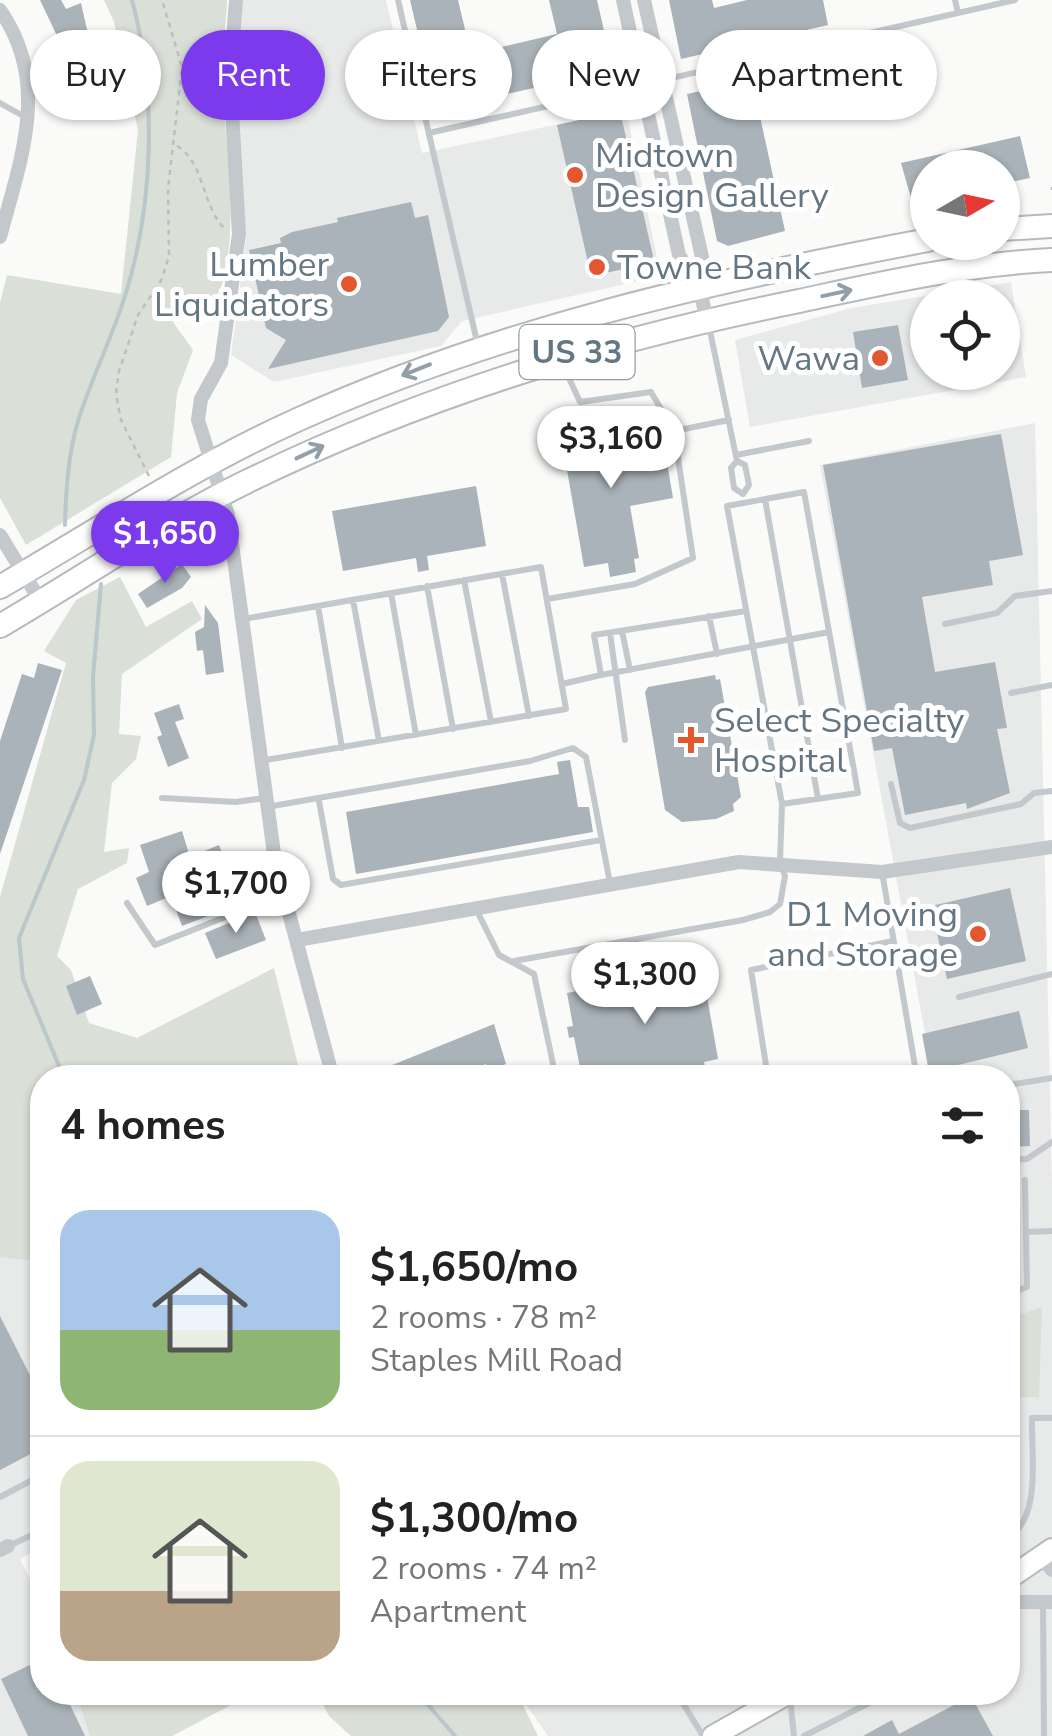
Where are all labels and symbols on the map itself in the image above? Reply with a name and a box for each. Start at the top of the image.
place label: Midtown Design Gallery [595,132,829,219]
north arrow [910,150,1020,260]
marker: Midtown Design Gallery [564,164,586,186]
place label: Lumber Liquidators [154,241,329,328]
place label: Towne Bank [617,244,812,291]
marker: Towne Bank [586,256,608,278]
marker: Lumber Liquidators [338,273,360,295]
one-way arrow [820,282,852,301]
road number: US 33 [520,325,634,379]
place label: Wawa [757,335,860,382]
marker: Wawa [869,347,891,369]
one-way arrow [402,363,432,381]
pin: $3,160 [530,406,692,491]
one-way arrow [295,442,325,461]
pin: $1,650 [84,501,246,586]
place label: Select Specialty Hospital [714,697,964,784]
marker: Select Specialty Hospital [678,727,704,753]
pin: $1,700 [155,851,317,936]
place label: D1 Moving and Storage [767,891,958,978]
marker: D1 Moving and Storage [967,923,989,945]
pin: $1,300 [564,942,726,1027]

